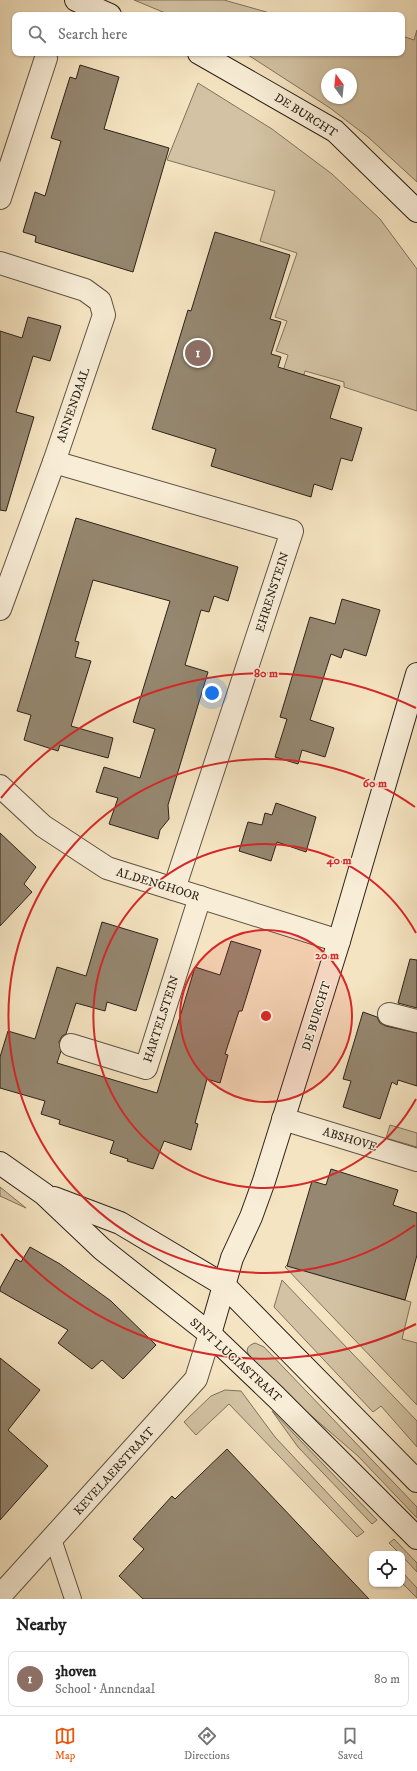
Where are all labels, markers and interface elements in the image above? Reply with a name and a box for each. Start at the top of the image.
search box [12,12,405,56]
icon: search [26,23,48,45]
text: Search here [58,25,127,44]
north arrow [321,68,357,104]
street label: DE BURCHT [271,90,340,141]
pin: 1 [185,338,211,368]
street label: ANNENDAAL [54,365,93,445]
street label: EHRENSTEIN [252,550,293,634]
text: 80 m [254,666,278,681]
your location [202,683,222,703]
text: 60 m [363,776,387,791]
text: 40 m [326,853,351,868]
street label: ALDENGHOOR [114,865,201,904]
text: 20 m [315,948,339,963]
street label: HARTELSTEIN [140,974,183,1065]
street label: DE BURCHT [299,980,334,1053]
centre of rings [259,1009,273,1023]
street label: ABSHOVE [321,1124,379,1155]
street label: SINT LUCIASTRAAT [187,1315,285,1406]
street label: KEVELAERSTRAAT [71,1424,158,1518]
map controls [369,1551,405,1587]
button: locate [369,1551,405,1587]
text: Nearby [16,1614,66,1636]
text: 3hoven [55,1662,96,1681]
text: 1 [28,1671,32,1687]
text: 80 m [374,1671,400,1687]
text: School · Annendaal [55,1681,155,1697]
tab: Map [54,1725,76,1763]
tab: Directions [184,1725,230,1763]
tab: Saved [338,1725,363,1763]

